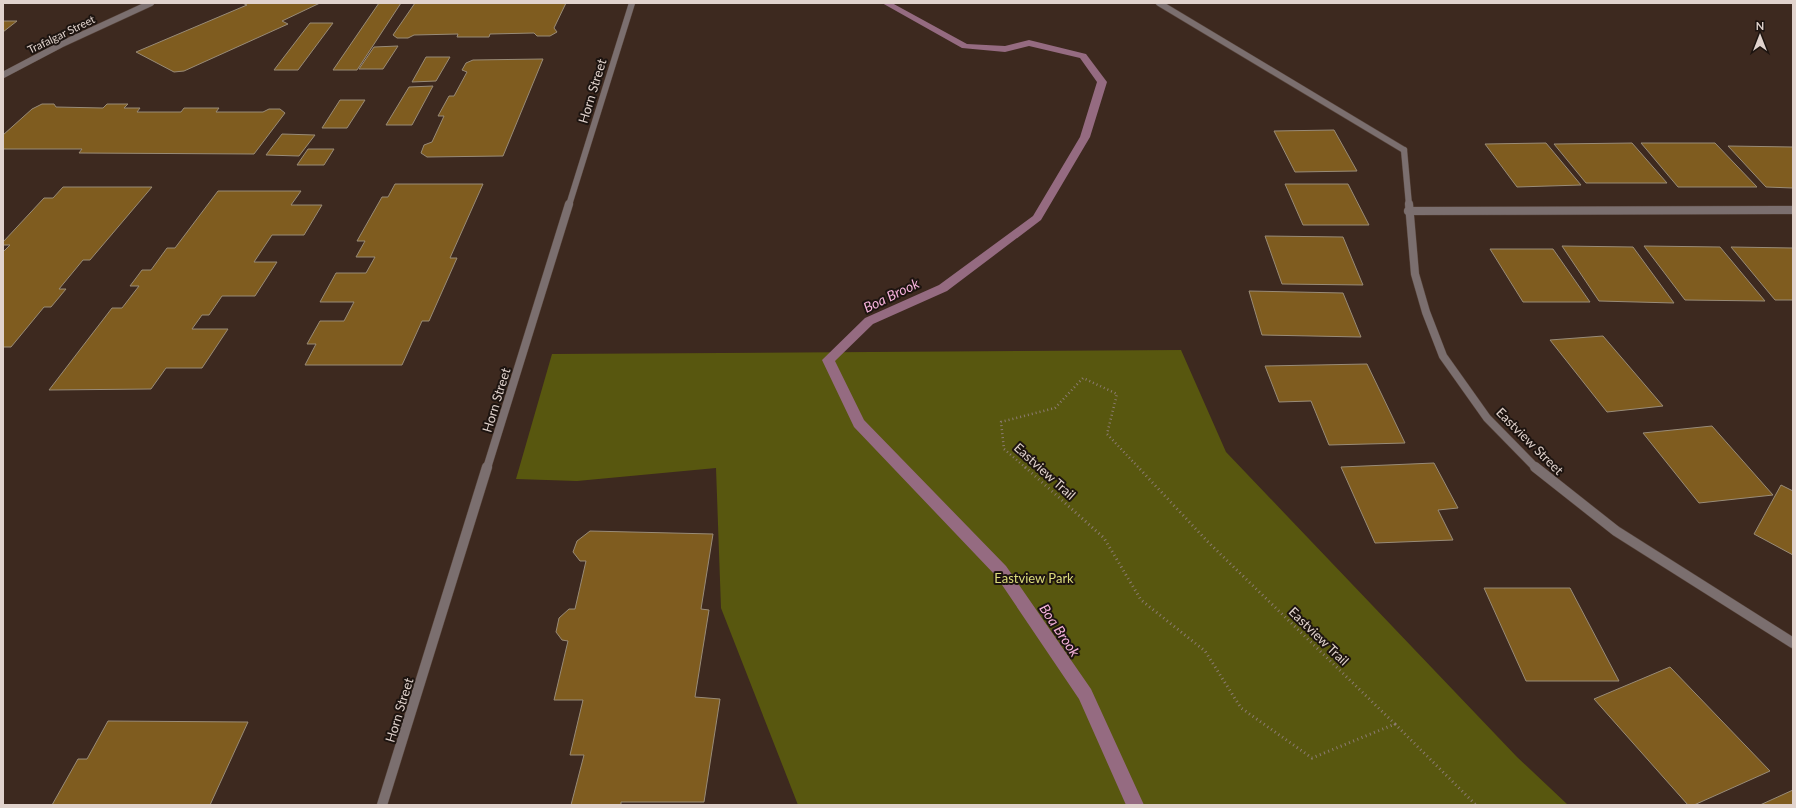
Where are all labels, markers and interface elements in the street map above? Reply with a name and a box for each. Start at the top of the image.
street label: Trafalgar Street [25,12,97,56]
north arrow [1740,16,1780,56]
text: N [1756,19,1764,32]
street label: Horn Street [575,56,609,125]
water label: Boa Brook [860,274,922,316]
street label: Horn Street [479,365,513,434]
street label: Eastview Street [1493,404,1567,478]
street label: Eastview Trail [1011,439,1079,503]
park label: Eastview Park [994,570,1074,586]
water label: Boa Brook [1036,600,1084,660]
street label: Eastview Trail [1286,603,1352,669]
street label: Horn Street [382,675,416,744]

